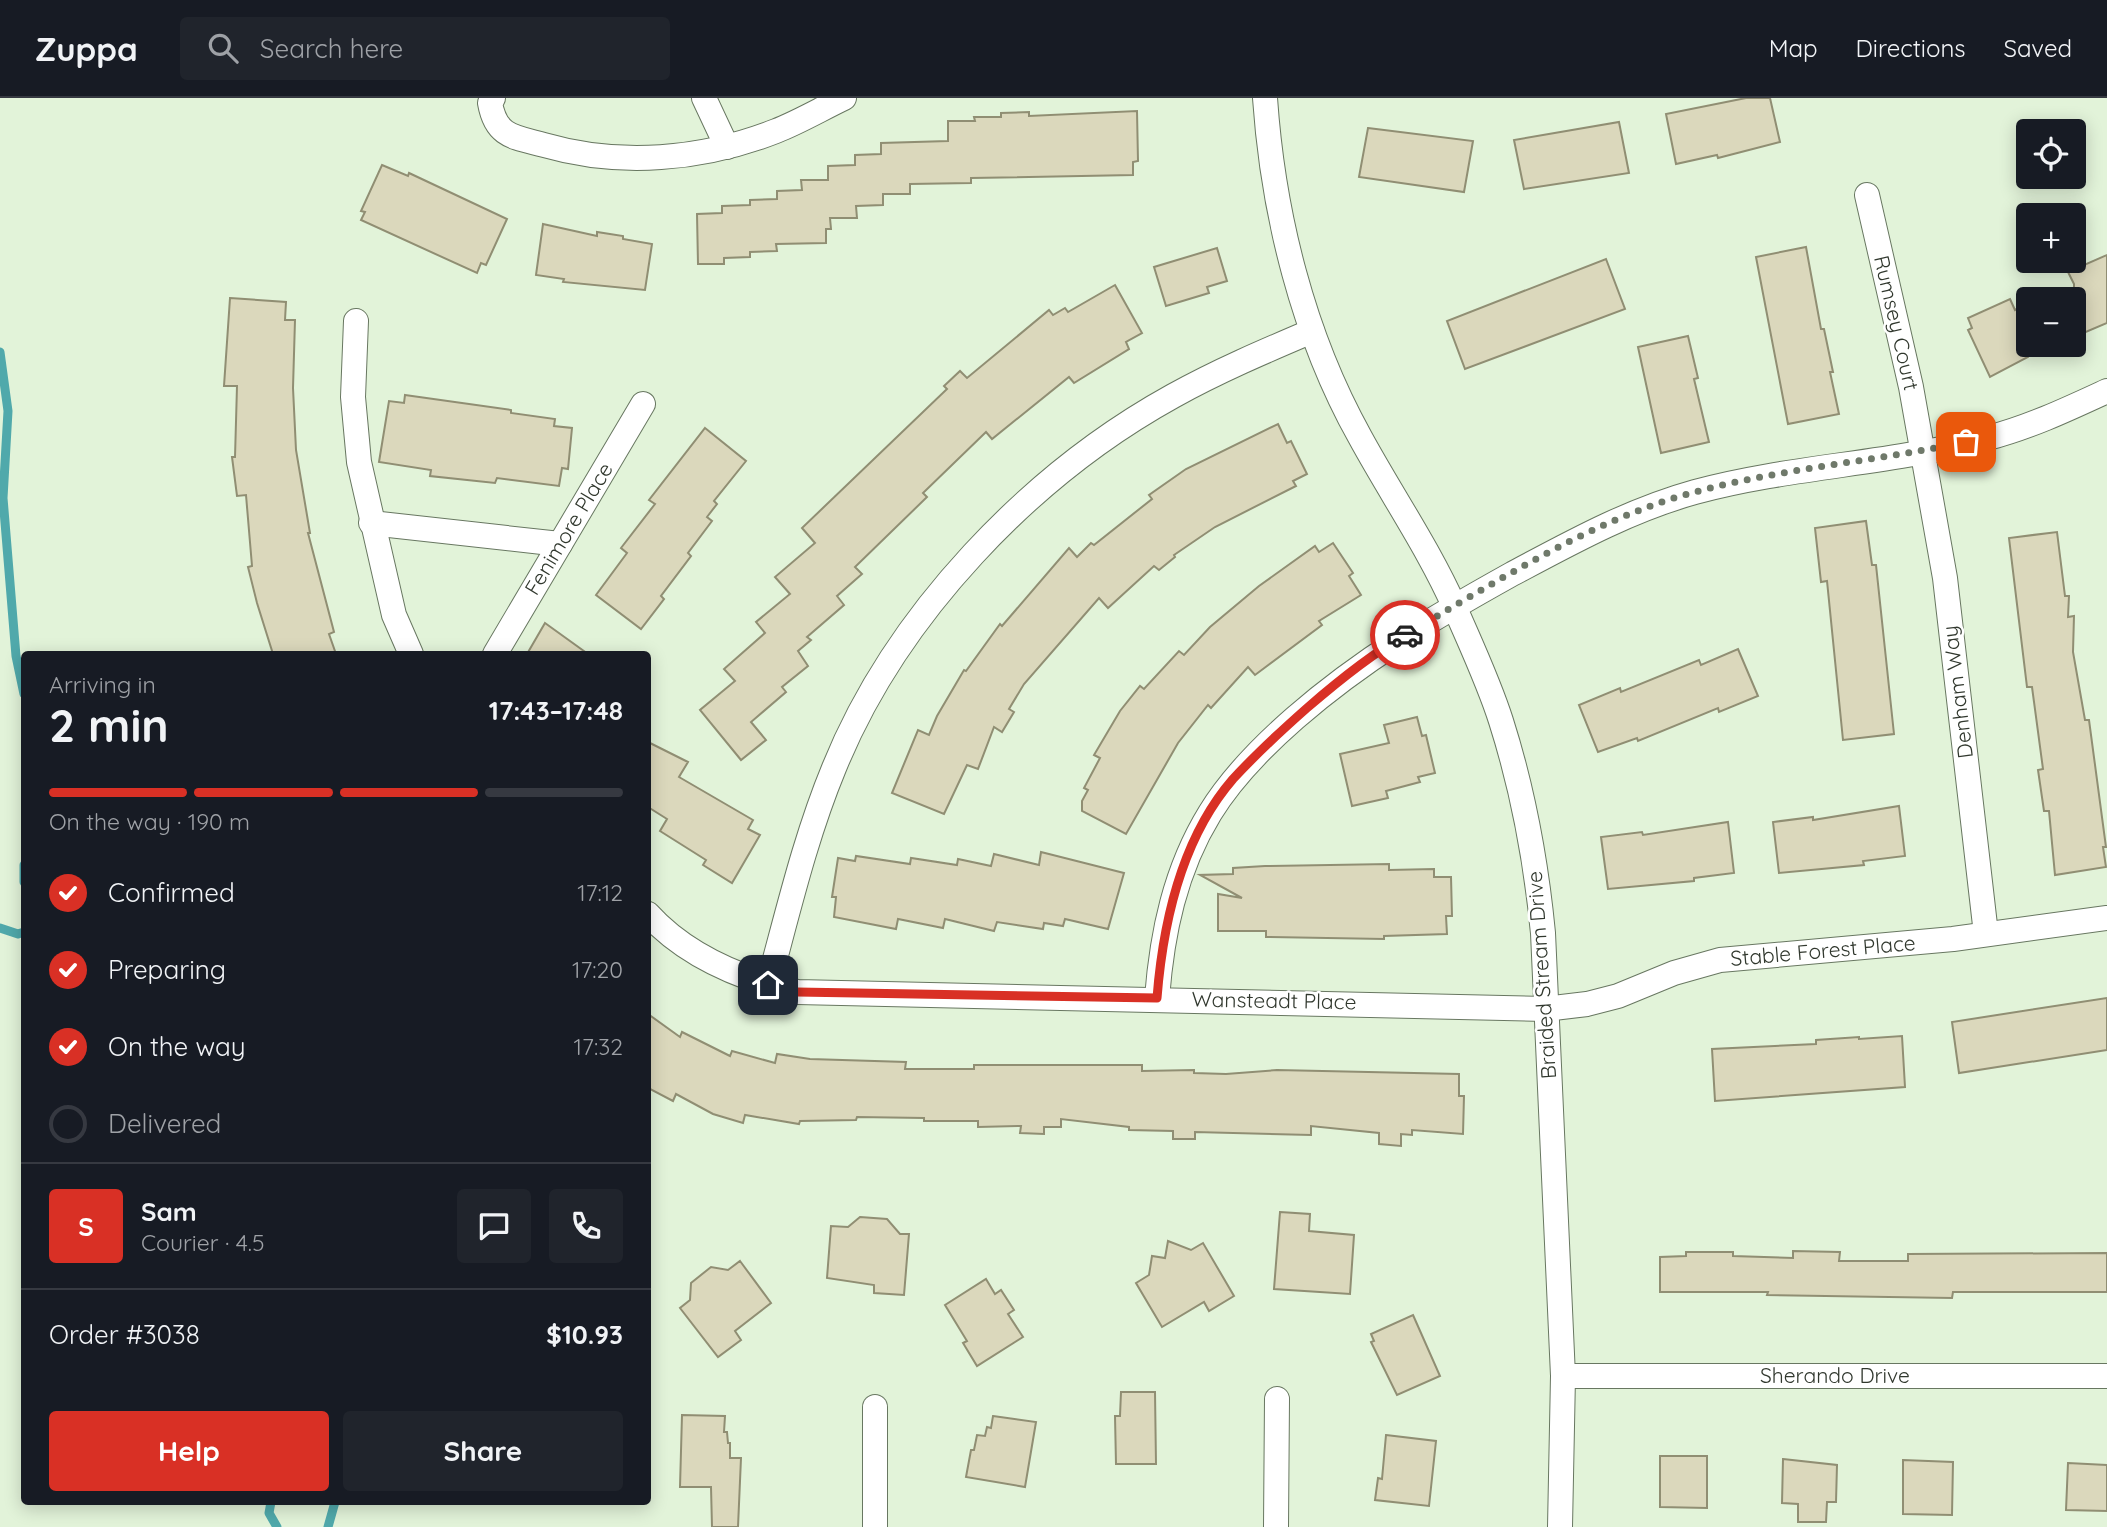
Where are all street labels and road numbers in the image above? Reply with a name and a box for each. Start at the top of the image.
street label: Rumsey Court [1869,253,1925,393]
street label: Fenimore Place [518,458,618,599]
street label: Denham Way [1936,624,1978,760]
street label: Braided Stream Drive [1521,870,1561,1080]
street label: Stable Forest Place [1729,929,1917,971]
street label: Wansteadt Place [1191,986,1357,1014]
street label: Sherando Drive [1760,1362,1910,1388]

